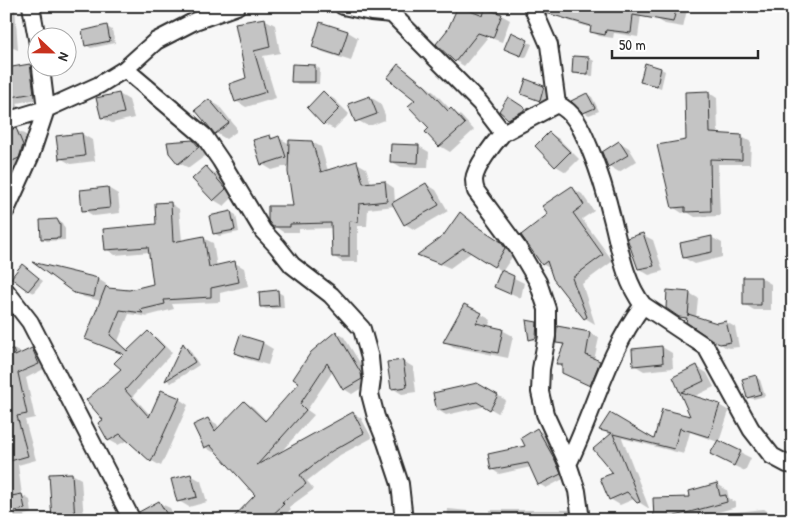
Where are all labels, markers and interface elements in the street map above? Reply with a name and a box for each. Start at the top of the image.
north arrow [28,28,78,78]
scale bar [612,28,758,60]
text: 50 m [619,34,646,55]
text: N [54,50,75,65]

